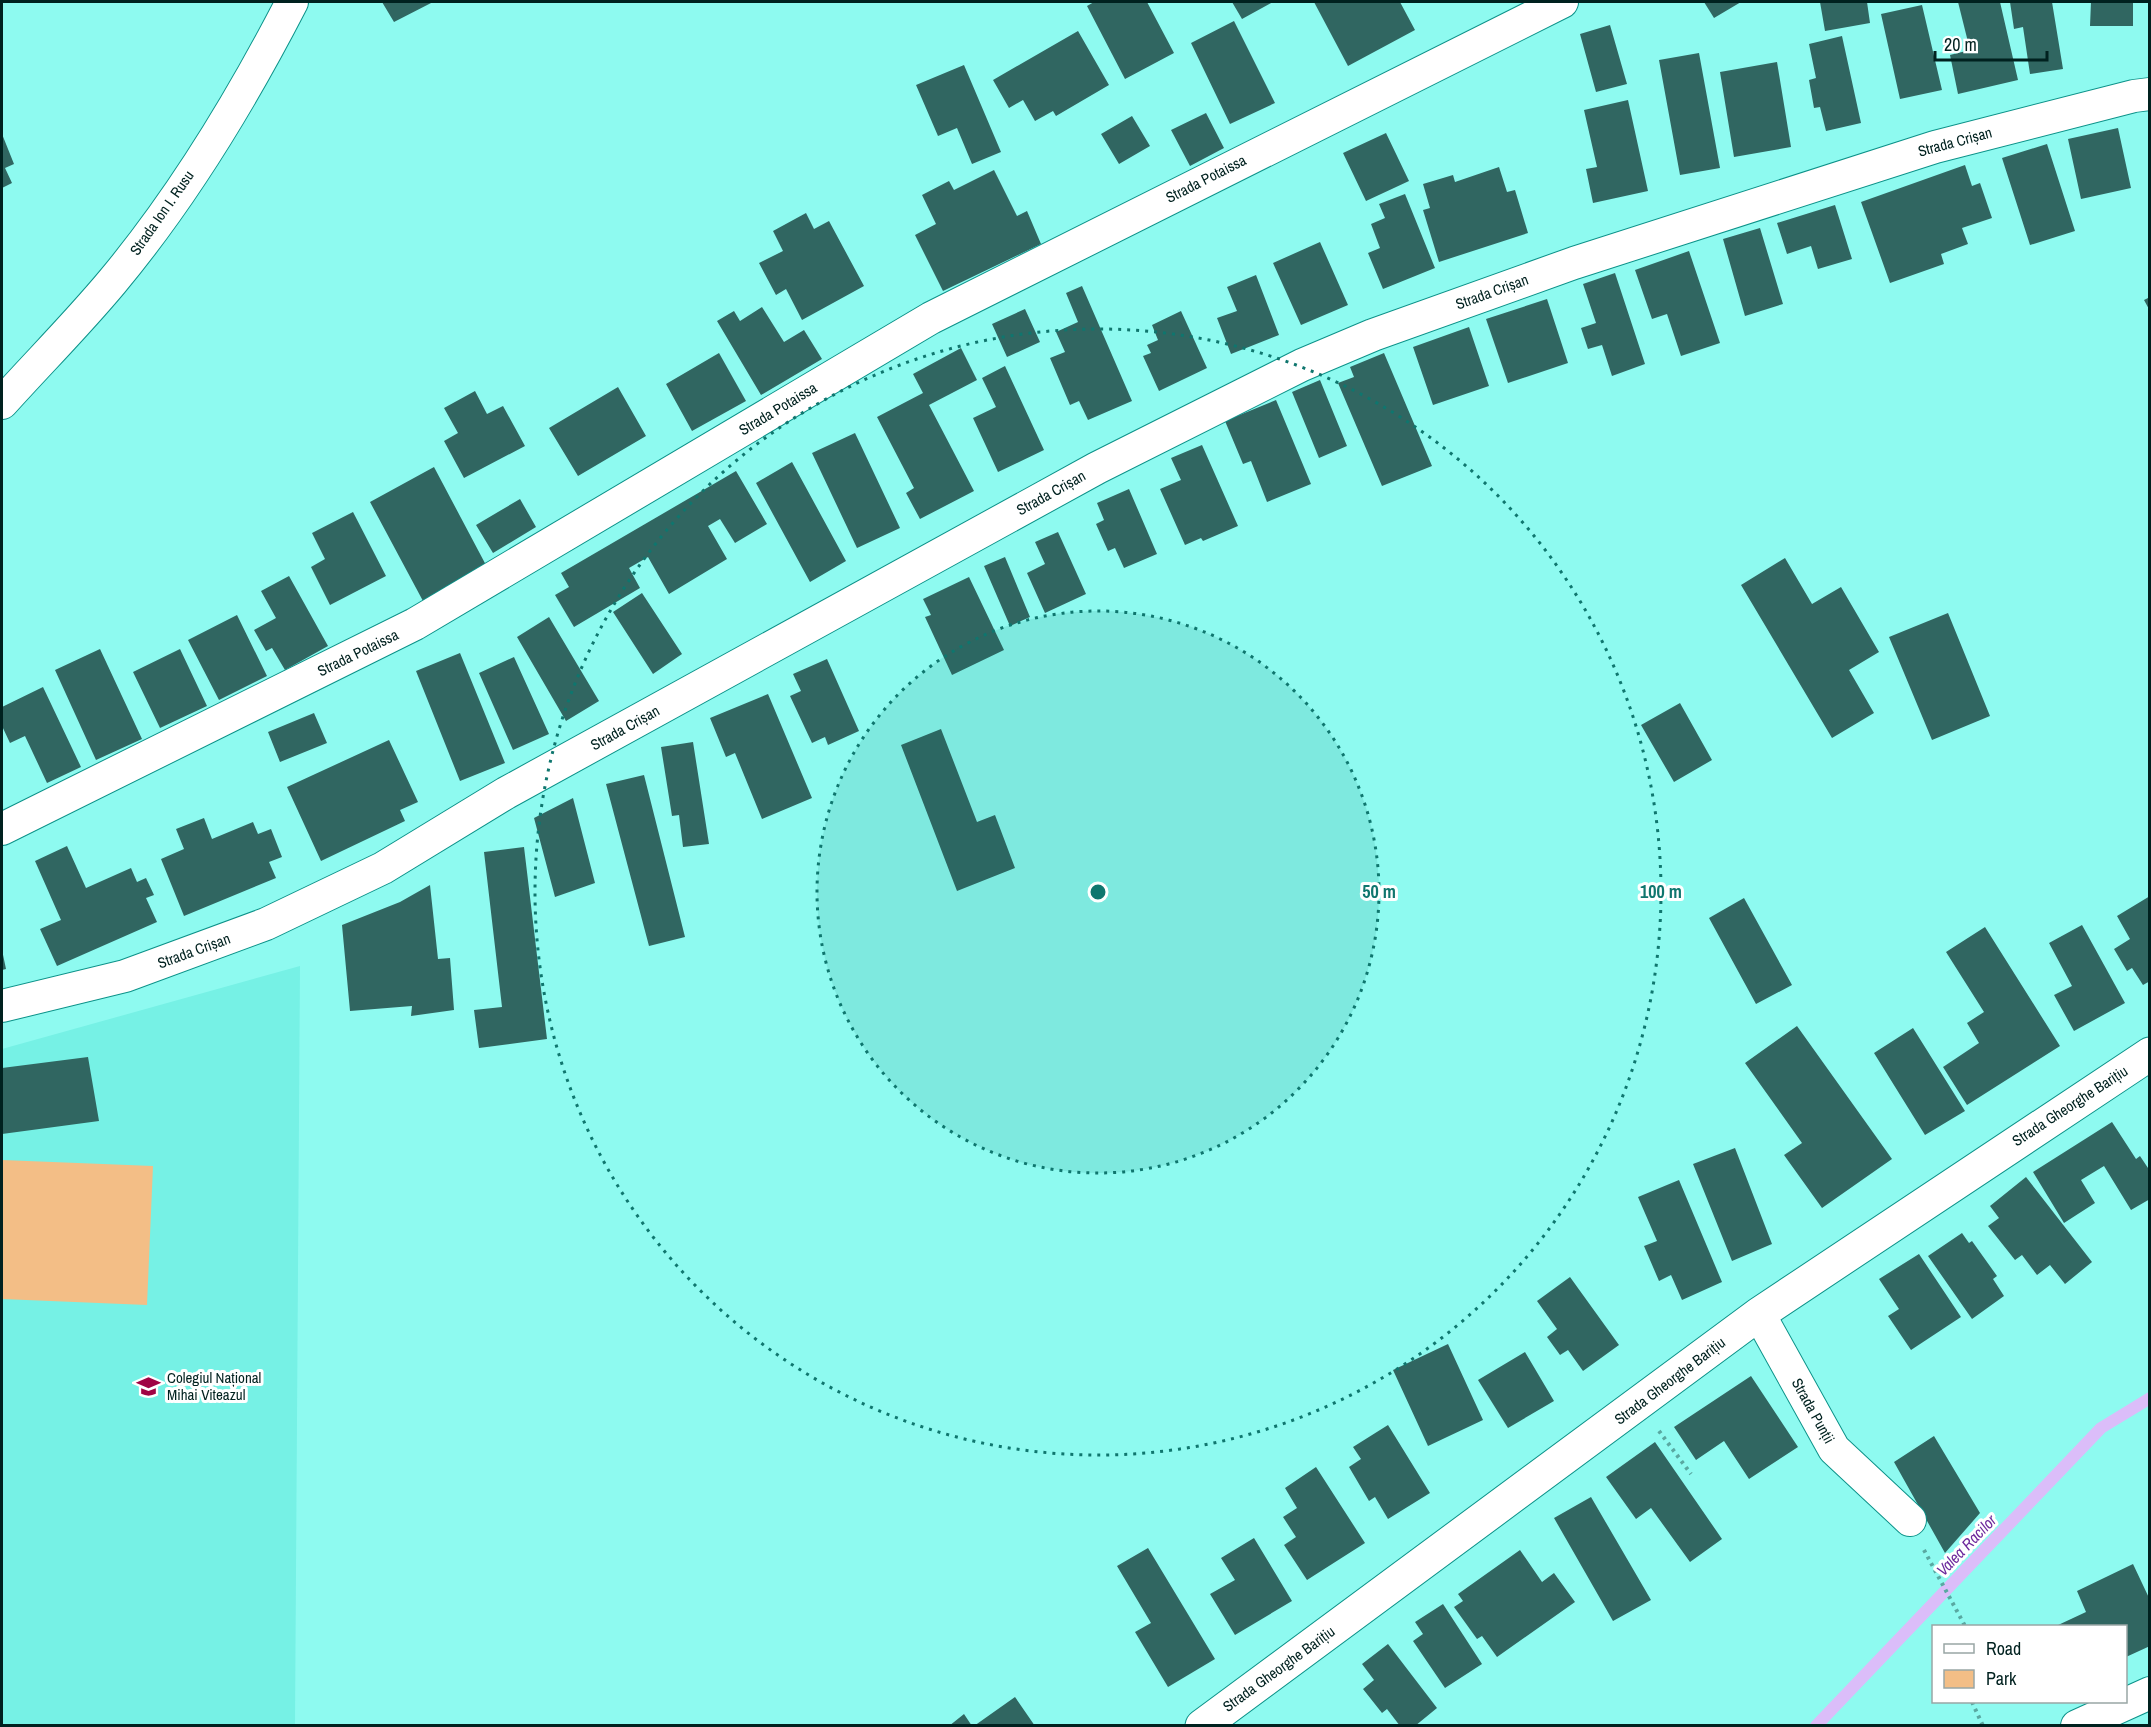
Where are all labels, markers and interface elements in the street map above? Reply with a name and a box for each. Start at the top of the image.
scale bar [1935,24,2048,62]
text: 20 m [1944,32,1977,57]
street label: Strada Crișan [1916,122,1994,161]
street label: Strada Potaissa [1162,149,1250,208]
street label: Strada Ion I. Rusu [125,166,199,259]
street label: Strada Crișan [1453,269,1531,314]
street label: Strada Potaissa [735,377,821,440]
street label: Strada Crișan [1012,465,1089,520]
street label: Strada Potaissa [314,624,402,681]
street label: Strada Crișan [586,700,663,755]
text: 50 m [1362,879,1396,904]
text: 100 m [1640,879,1682,904]
centre of rings [1088,882,1108,902]
street label: Strada Crișan [155,928,233,973]
street label: Strada Gheorghe Barițiu [2008,1060,2132,1151]
street label: Strada Gheorghe Barițiu [1610,1332,1730,1429]
place label: Colegiul Național Mihai Viteazul [167,1367,261,1405]
school or university icon: Colegiul Național Mihai Viteazul [136,1374,162,1400]
street label: Strada Punții [1787,1374,1840,1447]
water label: Valea Racilor [1931,1509,2001,1581]
street label: Strada Gheorghe Barițiu [1218,1621,1339,1716]
legend [1932,1625,2127,1703]
text: Road [1986,1636,2021,1661]
text: Park [1986,1666,2017,1691]

